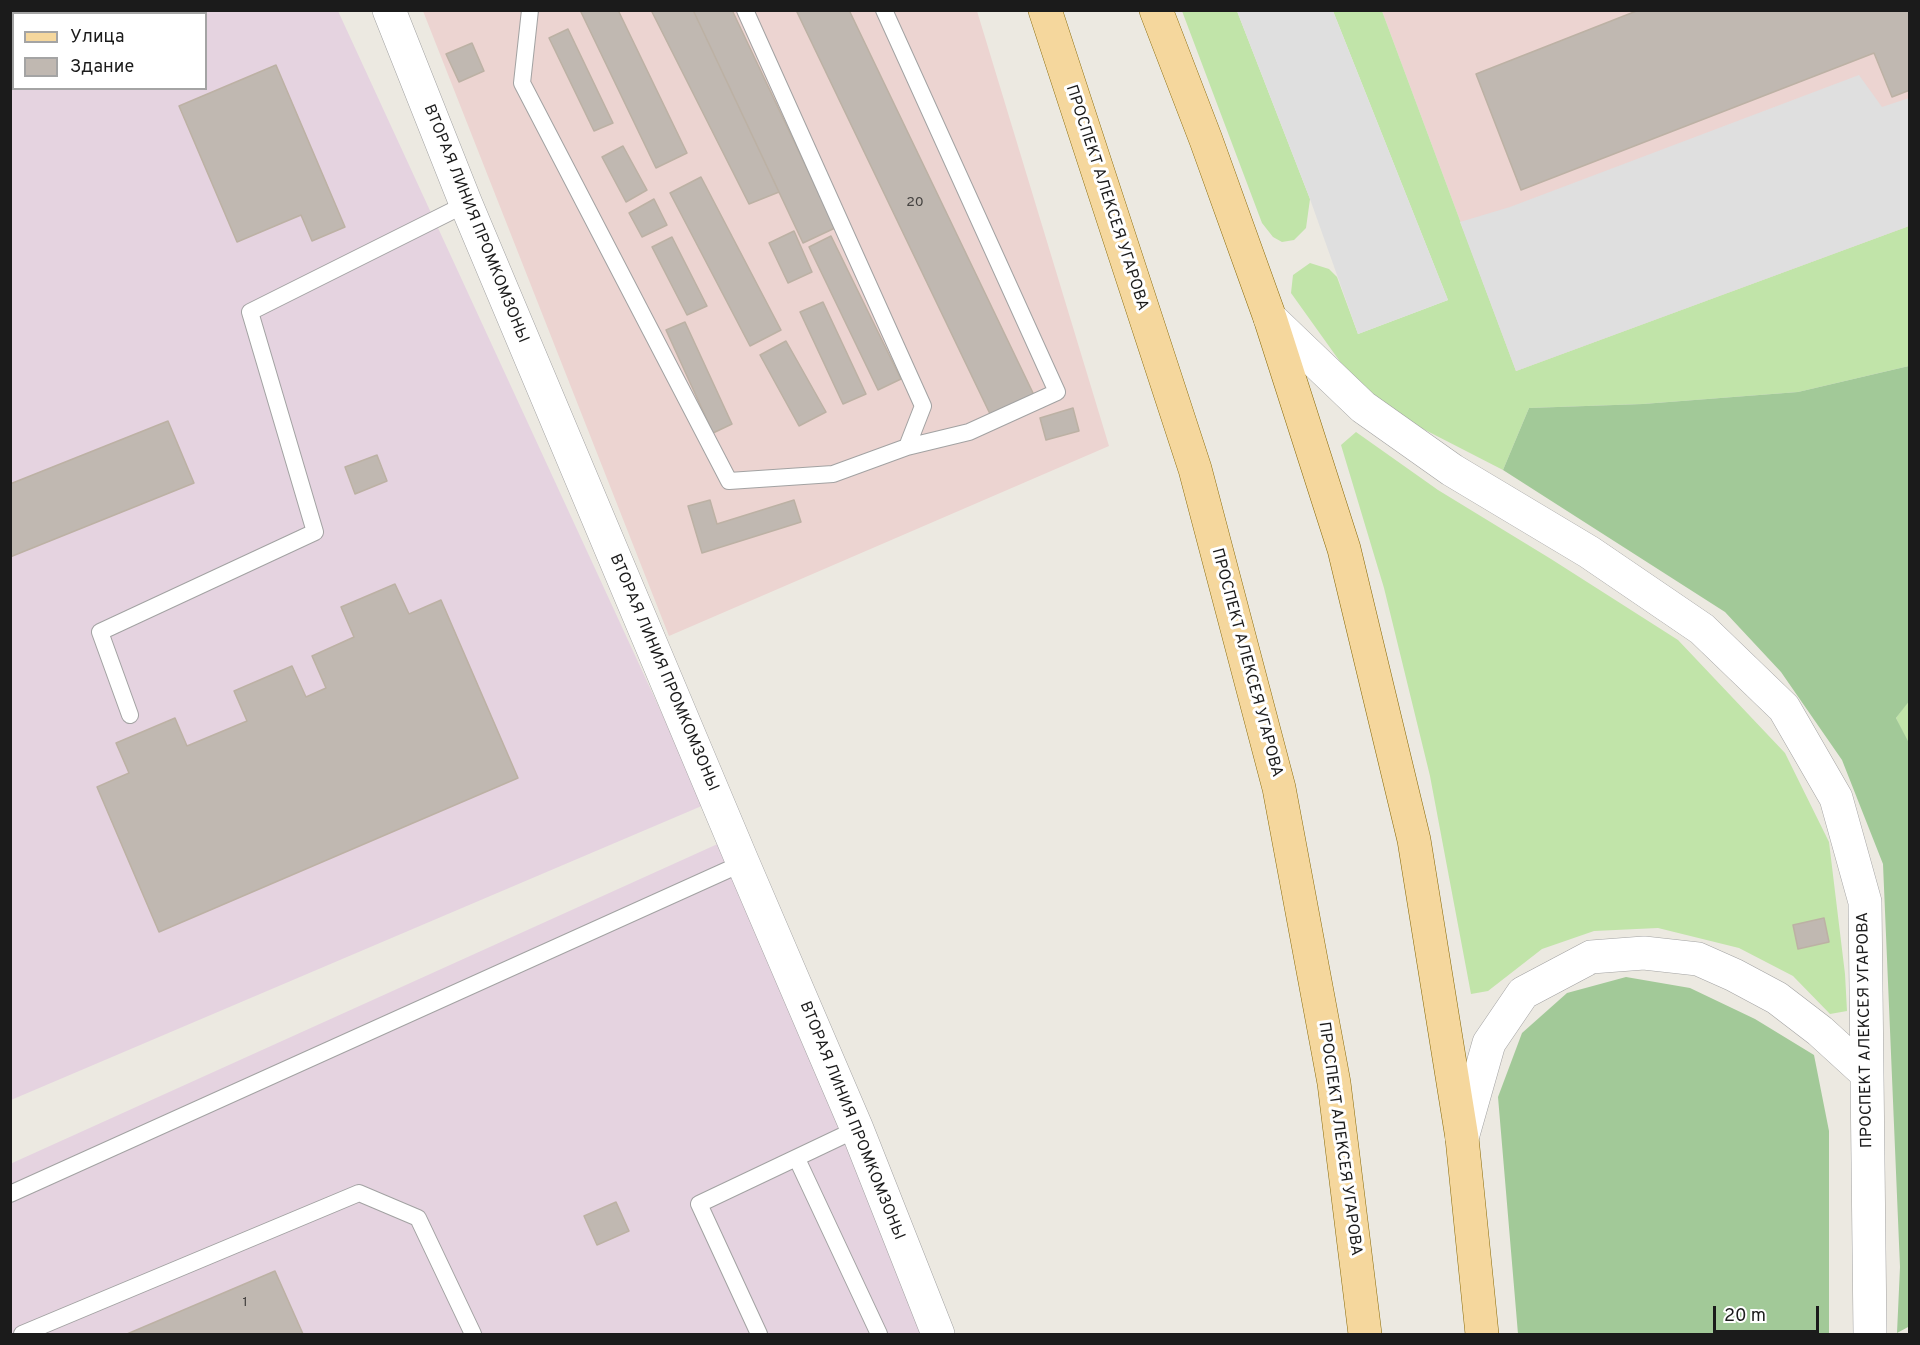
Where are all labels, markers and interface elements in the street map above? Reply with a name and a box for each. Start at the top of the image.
legend [12,12,207,90]
text: Улица [70,26,124,49]
text: Здание [70,56,134,79]
street label: ПРОСПЕКТ АЛЕКСЕЯ УГАРОВА [1060,83,1152,313]
street label: ВТОРАЯ ЛИНИЯ ПРОМКОМЗОНЫ [418,102,532,346]
house number: 20 [906,195,924,211]
street label: ПРОСПЕКТ АЛЕКСЕЯ УГАРОВА [1206,547,1286,779]
street label: ВТОРАЯ ЛИНИЯ ПРОМКОМЗОНЫ [604,552,722,794]
street label: ПРОСПЕКТ АЛЕКСЕЯ УГАРОВА [1854,912,1878,1148]
street label: ВТОРАЯ ЛИНИЯ ПРОМКОМЗОНЫ [794,999,908,1243]
street label: ПРОСПЕКТ АЛЕКСЕЯ УГАРОВА [1313,1021,1365,1257]
scale bar [1716,1294,1822,1332]
house number: 1 [242,1295,248,1311]
text: 20 m [1724,1305,1766,1328]

